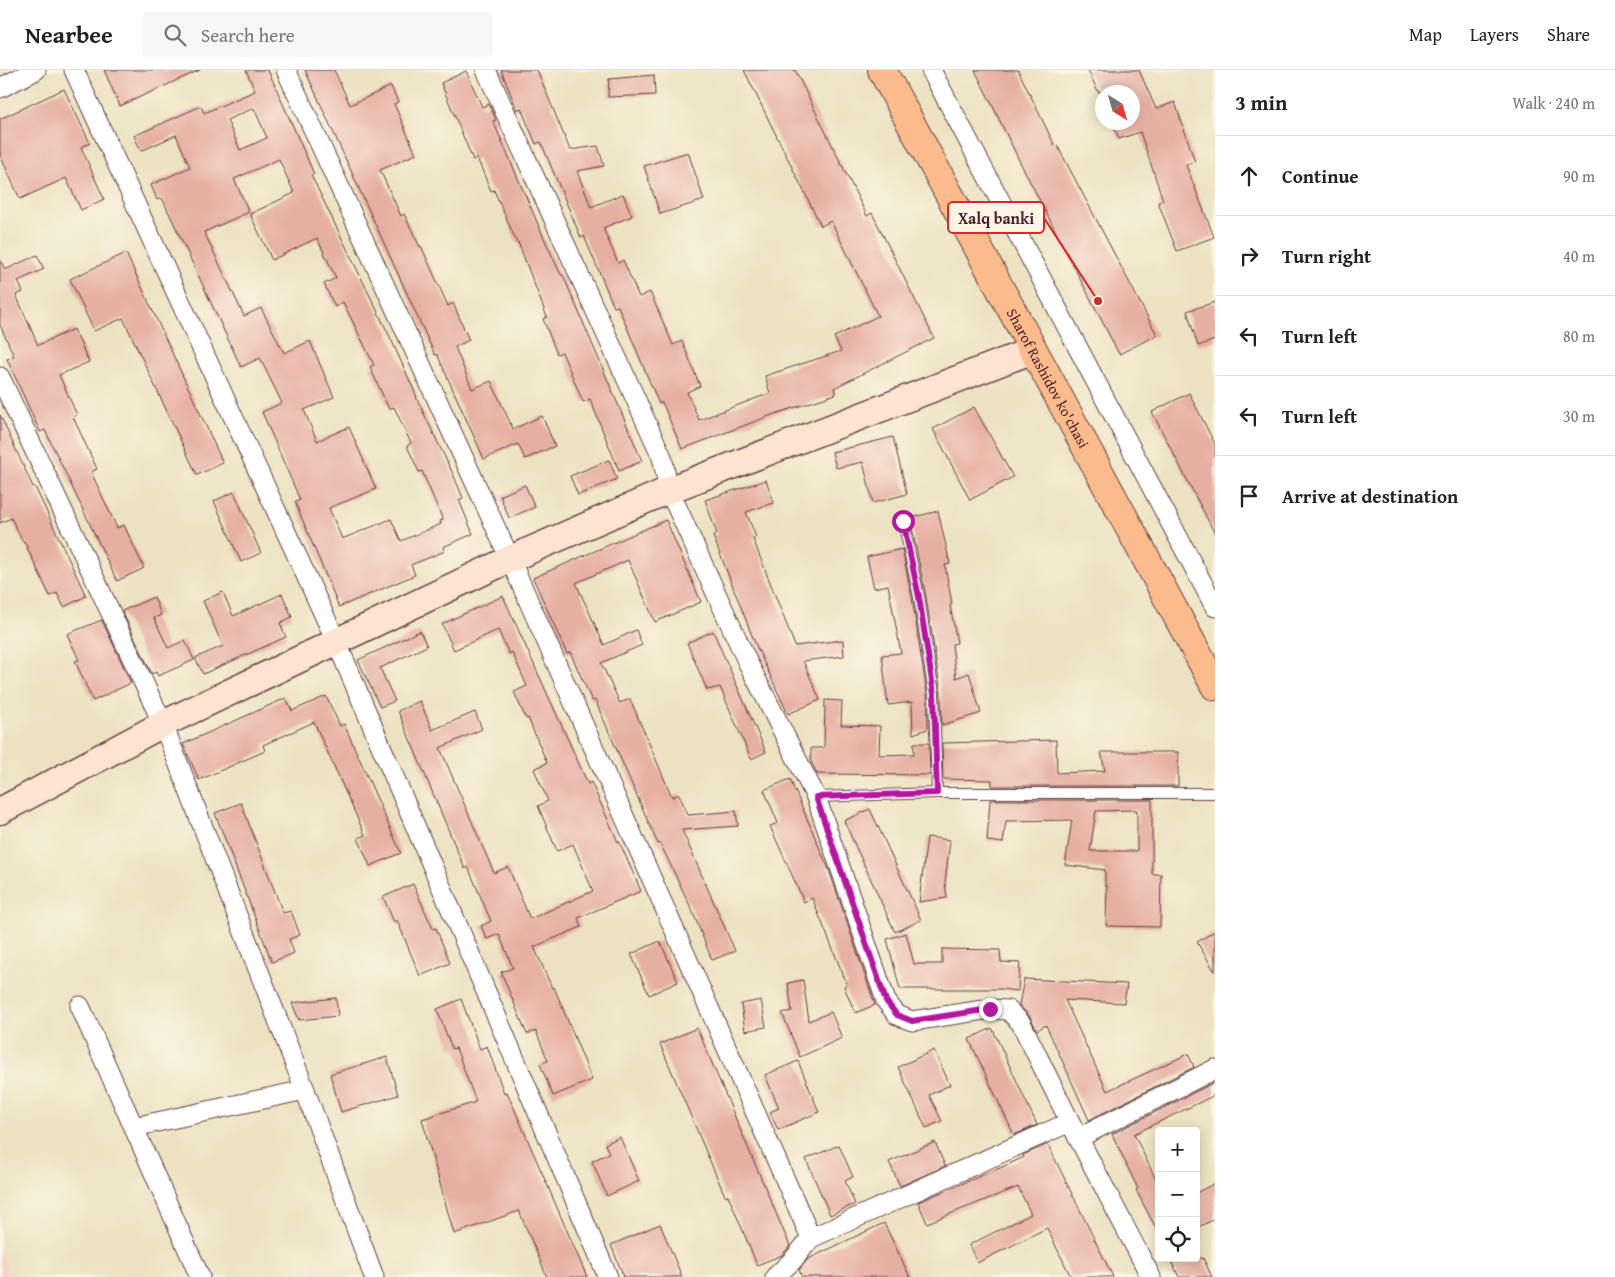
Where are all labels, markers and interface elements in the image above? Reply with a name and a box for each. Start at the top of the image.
search box [143,12,493,57]
text: Nearbee [25,17,113,52]
icon: search [161,21,189,49]
text: Search here [201,21,295,49]
text: Map [1409,21,1442,48]
text: Layers [1470,21,1519,48]
text: Share [1547,21,1590,48]
north arrow [1095,85,1140,130]
text: 3 min [1235,87,1287,118]
text: Walk · 240 m [1512,91,1595,115]
icon: ahead [1235,162,1263,190]
text: Continue [1282,162,1359,190]
text: 90 m [1563,164,1595,188]
callout: Xalq banki [948,202,1044,233]
text: Xalq banki [958,206,1034,230]
icon: right [1235,242,1263,270]
text: Turn right [1282,242,1371,270]
text: 40 m [1563,244,1595,268]
street label: Sharof Rashidov ko'chasi [1002,304,1095,452]
icon: left [1235,322,1263,350]
text: Turn left [1282,322,1357,350]
text: 80 m [1563,324,1595,348]
icon: left [1235,402,1263,430]
text: Turn left [1282,402,1357,430]
text: 30 m [1563,404,1595,428]
icon: arrive [1235,482,1263,510]
text: Arrive at destination [1282,482,1458,510]
route start [892,510,915,533]
route end [979,998,1002,1021]
map controls [1155,1127,1200,1262]
button: + [1155,1127,1200,1172]
button: − [1155,1172,1200,1217]
button: locate [1155,1217,1200,1262]

